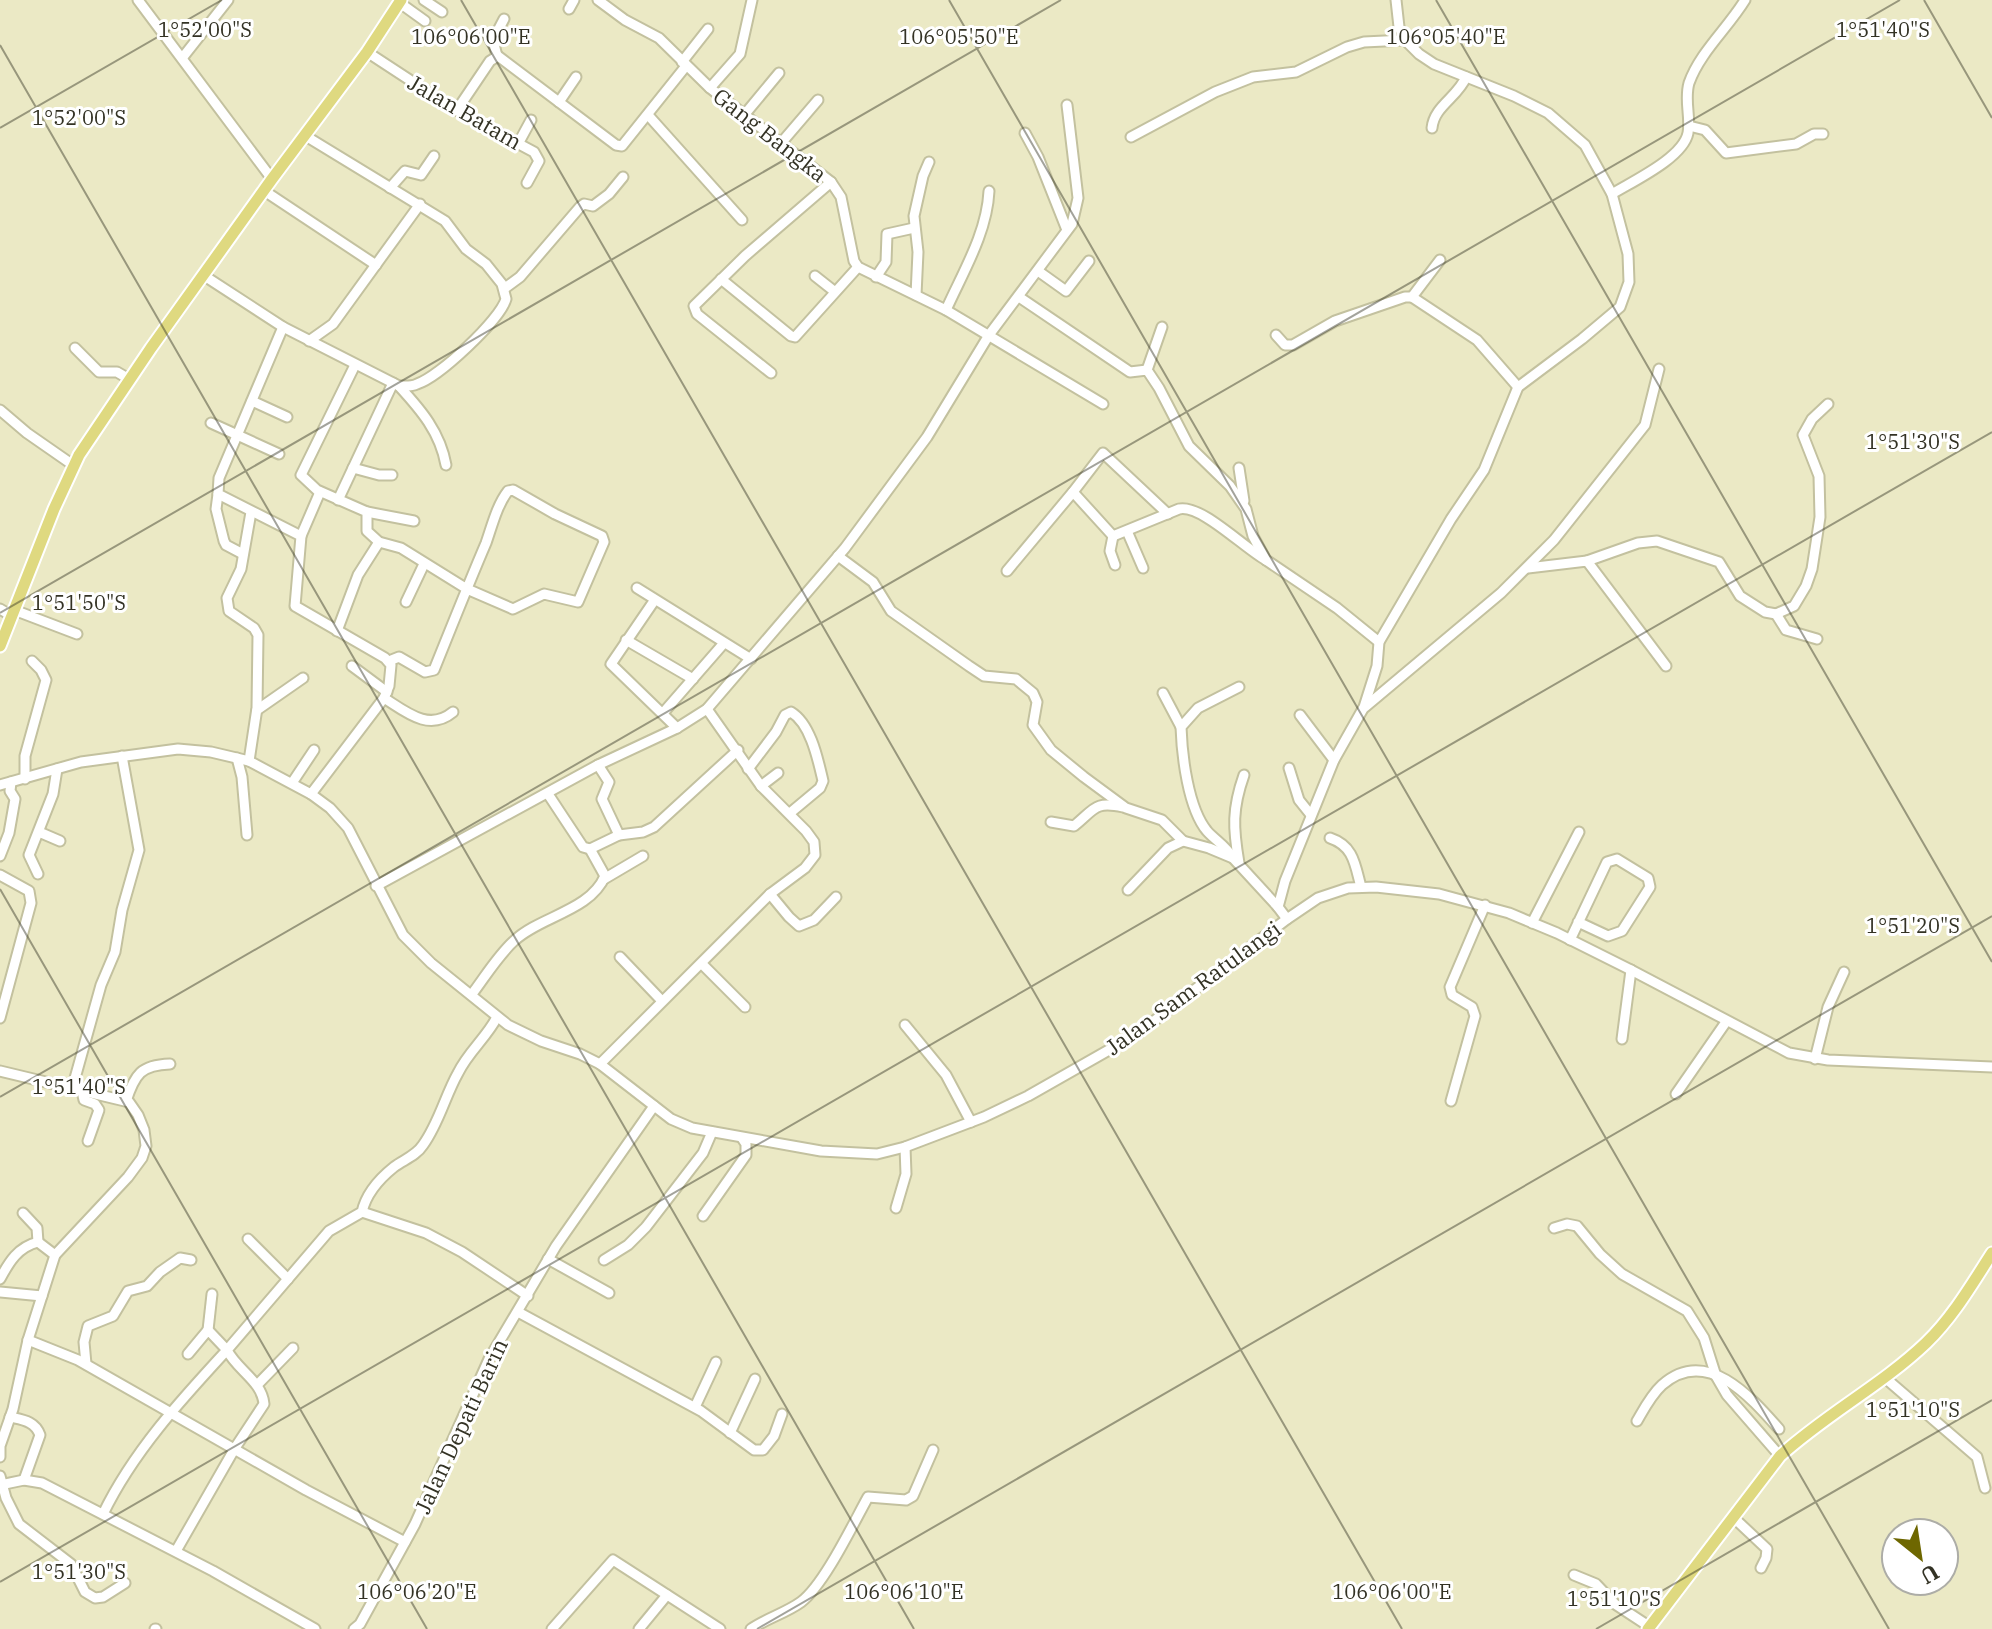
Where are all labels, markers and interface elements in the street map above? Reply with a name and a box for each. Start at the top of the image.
text: 1°52'00"S [158,16,252,43]
text: 1°51'40"S [1836,16,1930,43]
text: 106°06'00"E [411,23,531,50]
text: 106°05'50"E [899,23,1019,50]
text: 106°05'40"E [1386,23,1506,50]
street label: Jalan Batam [403,67,528,156]
street label: Gang Bangka [707,81,833,188]
text: 1°52'00"S [32,104,126,131]
text: 1°51'30"S [1866,428,1960,455]
text: 1°51'50"S [32,589,126,616]
text: 1°51'20"S [1866,912,1960,939]
street label: Jalan Sam Ratulangi [1099,914,1286,1061]
text: 1°51'40"S [32,1073,126,1100]
street label: Jalan Depati Barin [407,1334,514,1518]
text: 1°51'10"S [1866,1396,1960,1423]
north arrow [1880,1517,1960,1597]
text: 1°51'30"S [32,1558,126,1585]
text: U [1916,1558,1945,1592]
text: 106°06'20"E [357,1578,477,1605]
text: 106°06'10"E [844,1578,964,1605]
text: 106°06'00"E [1332,1578,1452,1605]
text: 1°51'10"S [1567,1585,1661,1612]

